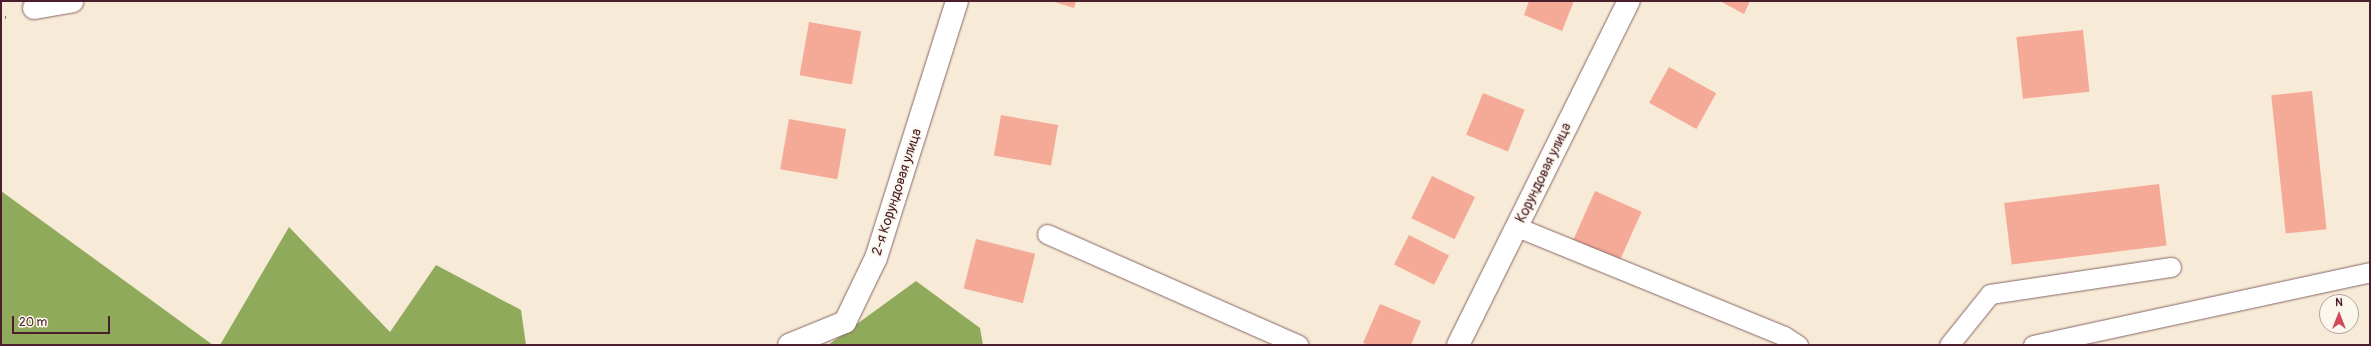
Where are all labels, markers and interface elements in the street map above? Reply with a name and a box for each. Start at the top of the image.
street label: Корундовая улица [1513,120,1575,226]
street label: 2-я Корундовая улица [869,126,925,258]
north arrow [2319,294,2359,334]
text: N [2335,296,2343,309]
scale bar [14,308,112,334]
text: 20 m [19,315,47,330]

